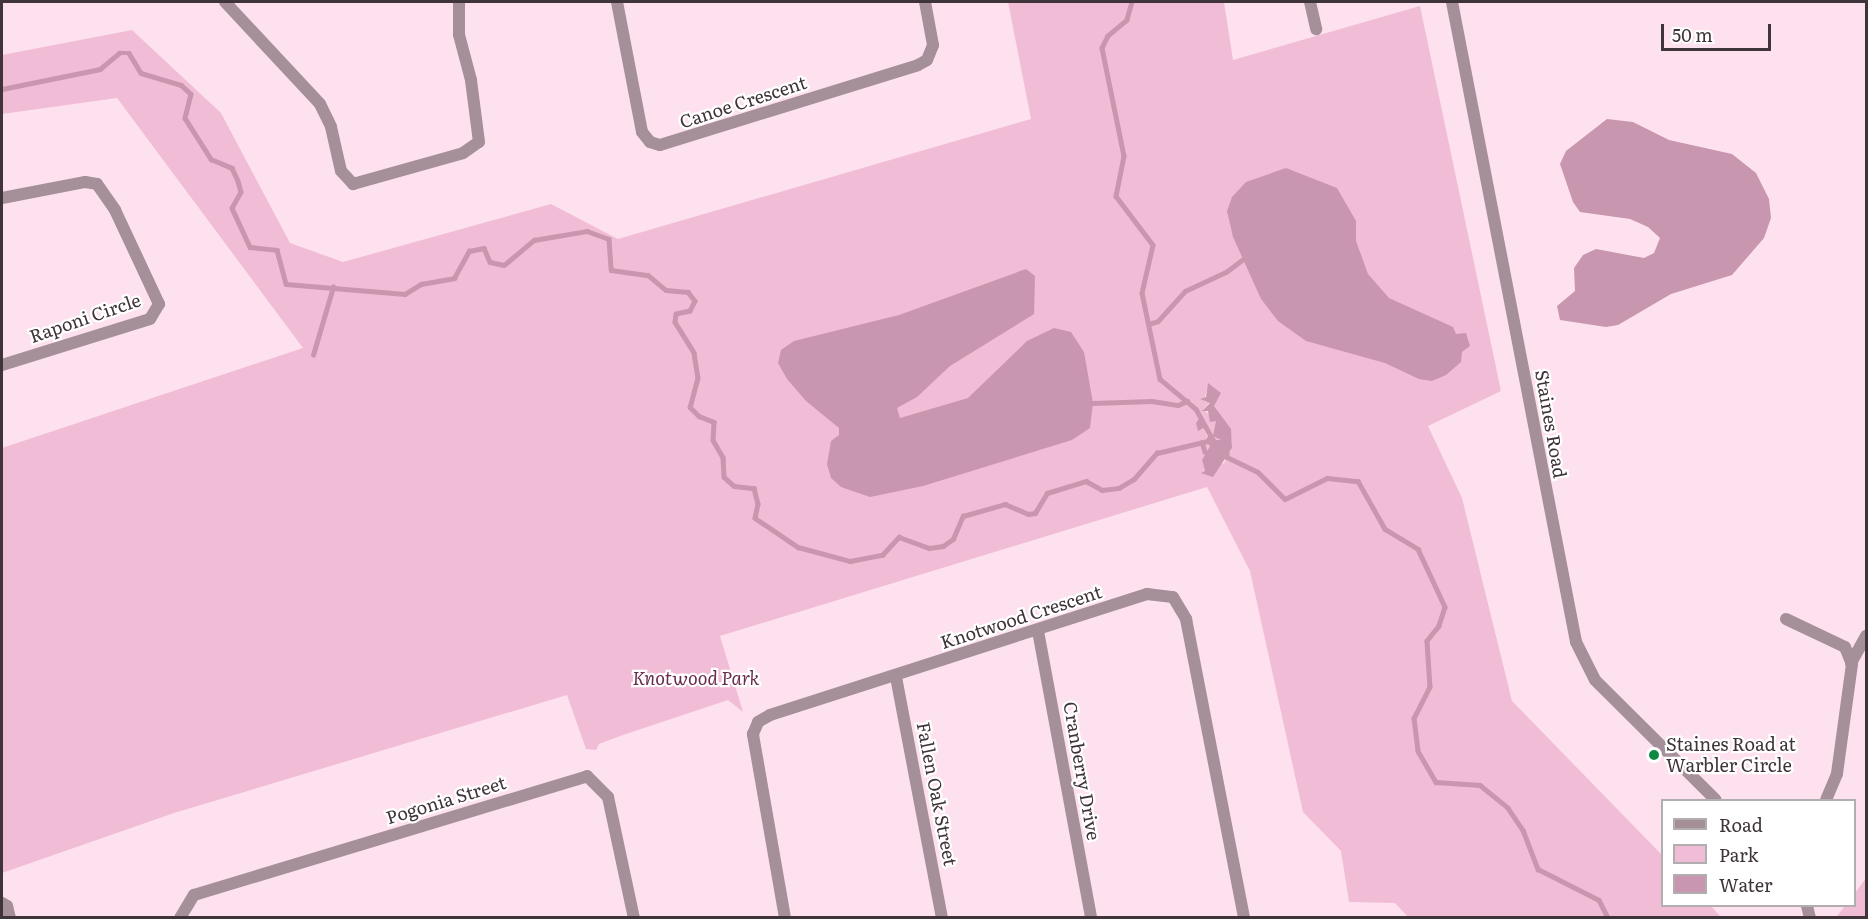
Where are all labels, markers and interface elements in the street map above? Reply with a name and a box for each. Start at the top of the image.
scale bar [1664,12,1774,50]
text: 50 m [1672,21,1713,48]
street label: Canoe Crescent [677,71,809,133]
street label: Raponi Circle [27,289,143,347]
street label: Staines Road [1531,368,1571,480]
street label: Knotwood Crescent [938,581,1104,653]
park label: Knotwood Park [633,667,759,689]
street label: Cranberry Drive [1059,700,1105,842]
street label: Fallen Oak Street [912,720,962,868]
place label: Staines Road at Warbler Circle [1666,734,1796,777]
marker: Staines Road at Warbler Circle [1647,748,1661,762]
street label: Pogonia Street [383,772,509,828]
legend [1661,799,1856,907]
text: Road [1719,811,1763,838]
text: Park [1719,841,1758,868]
text: Water [1719,871,1772,898]

